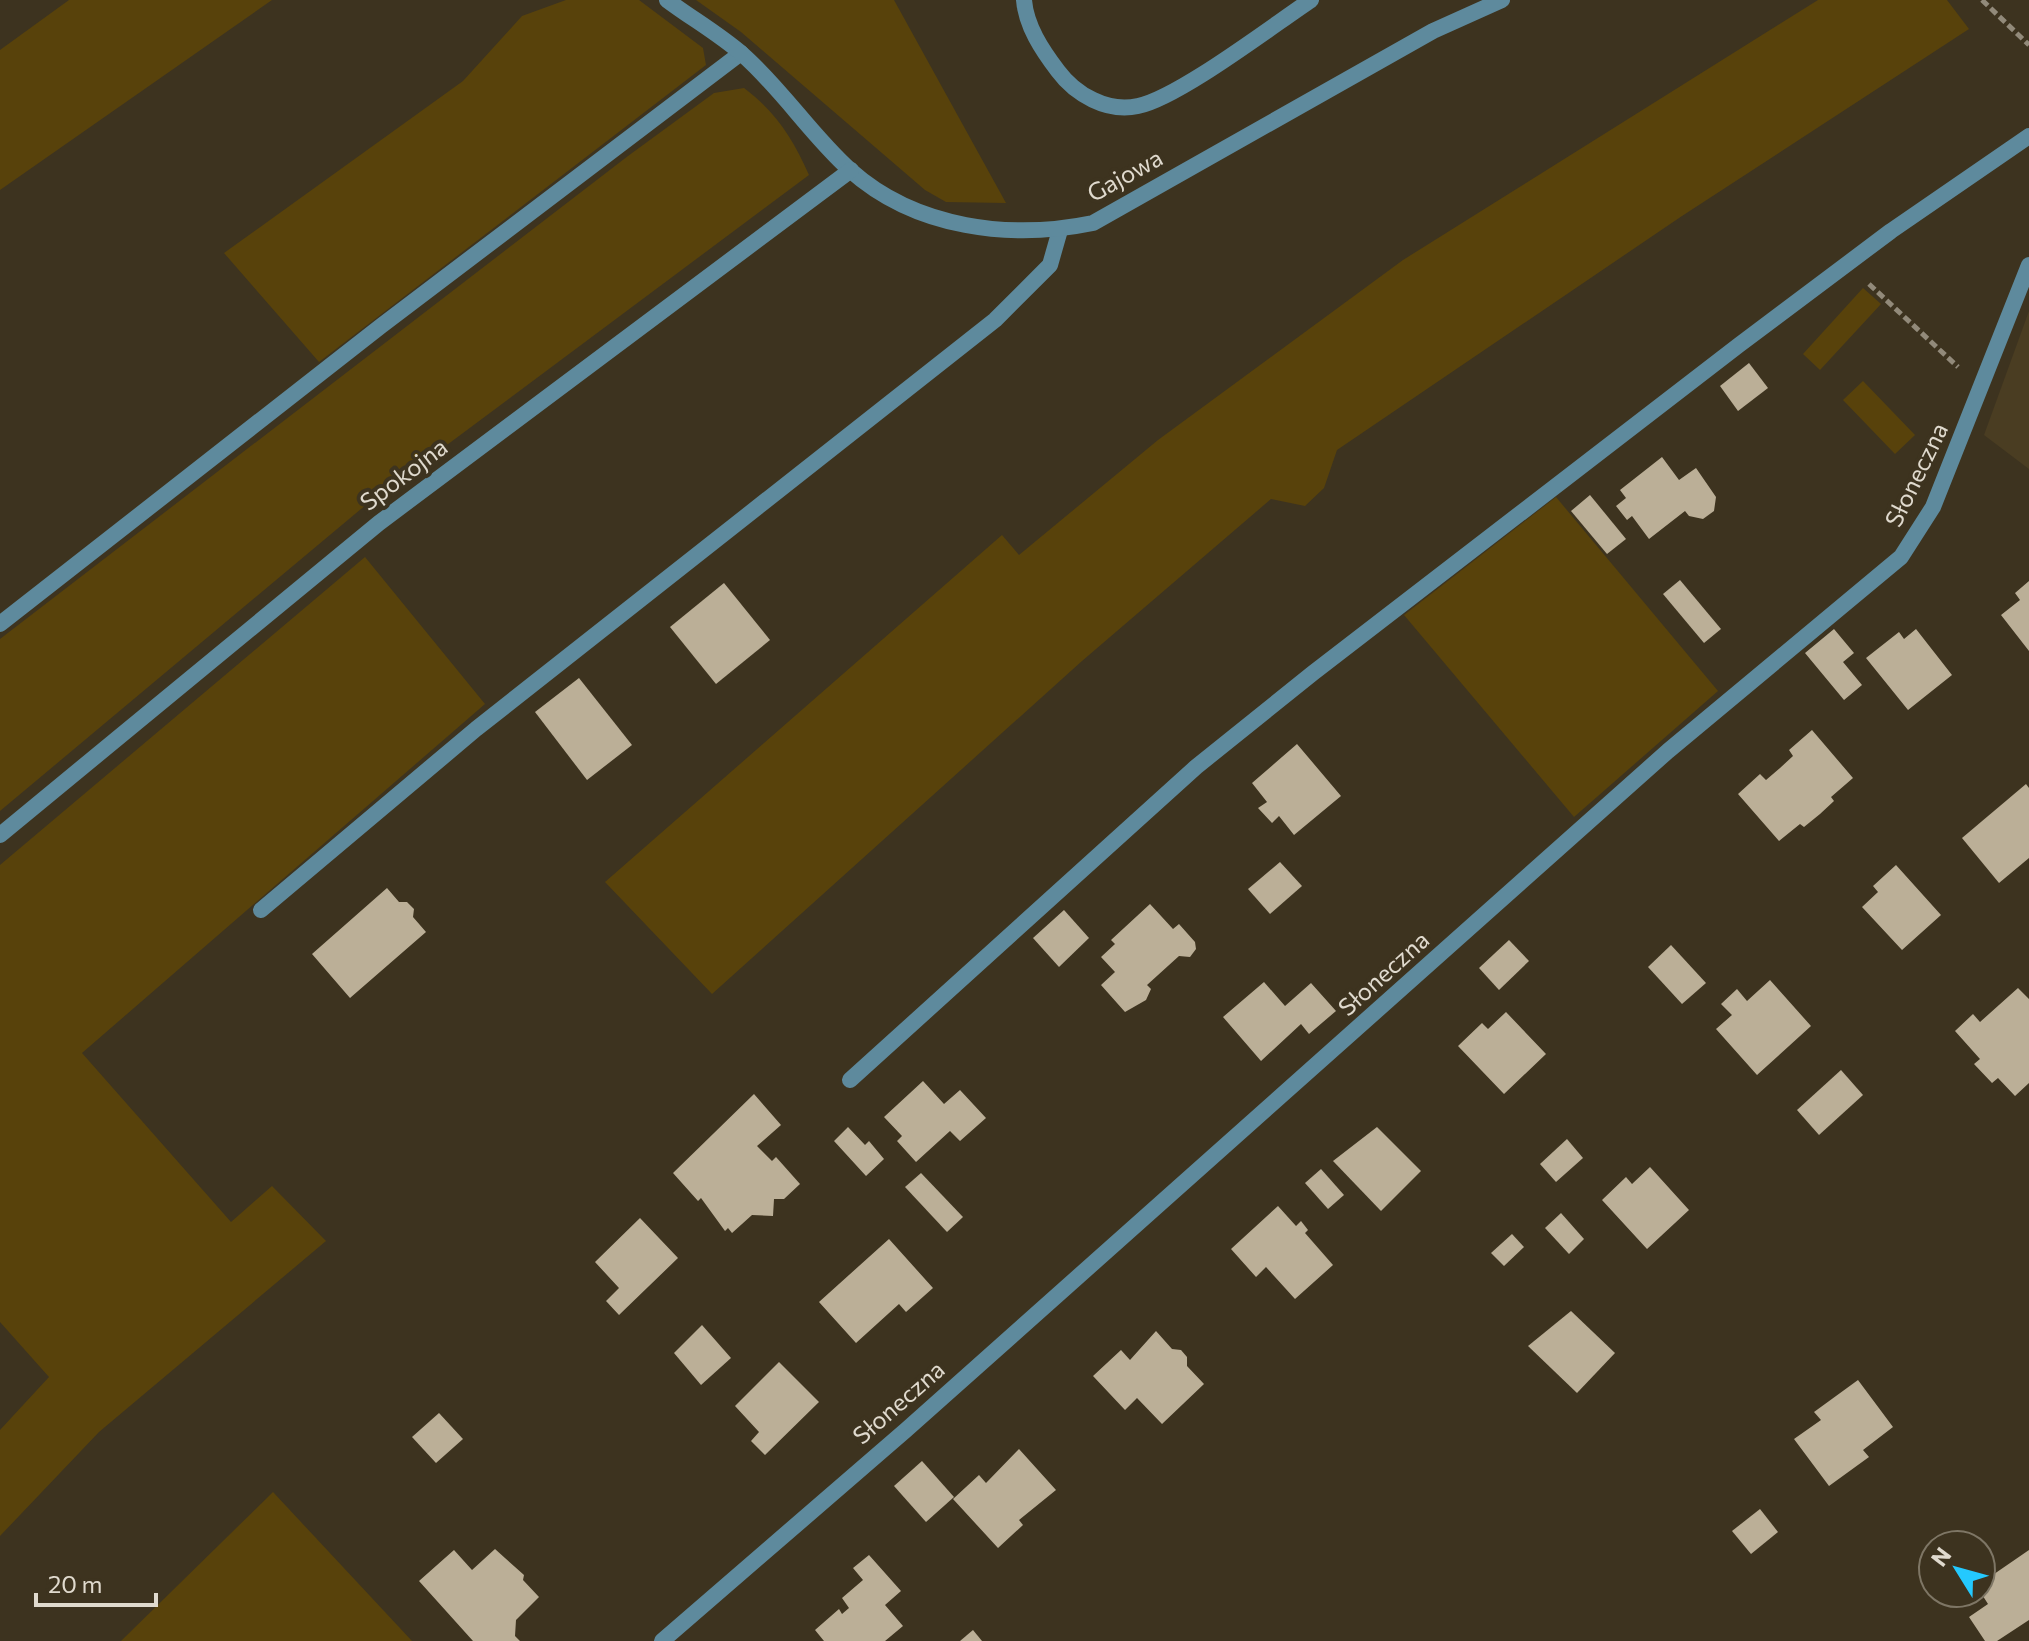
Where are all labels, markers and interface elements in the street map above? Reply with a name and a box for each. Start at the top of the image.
street label: Gajowa [1082,142,1167,207]
street label: Słoneczna [1878,418,1953,531]
street label: Spokojna [354,432,452,516]
street label: Słoneczna [1332,925,1434,1021]
street label: Słoneczna [846,1354,950,1450]
north arrow [1917,1529,1997,1609]
text: N [1925,1542,1956,1571]
scale bar [36,1557,156,1607]
text: 20 m [48,1569,102,1598]

